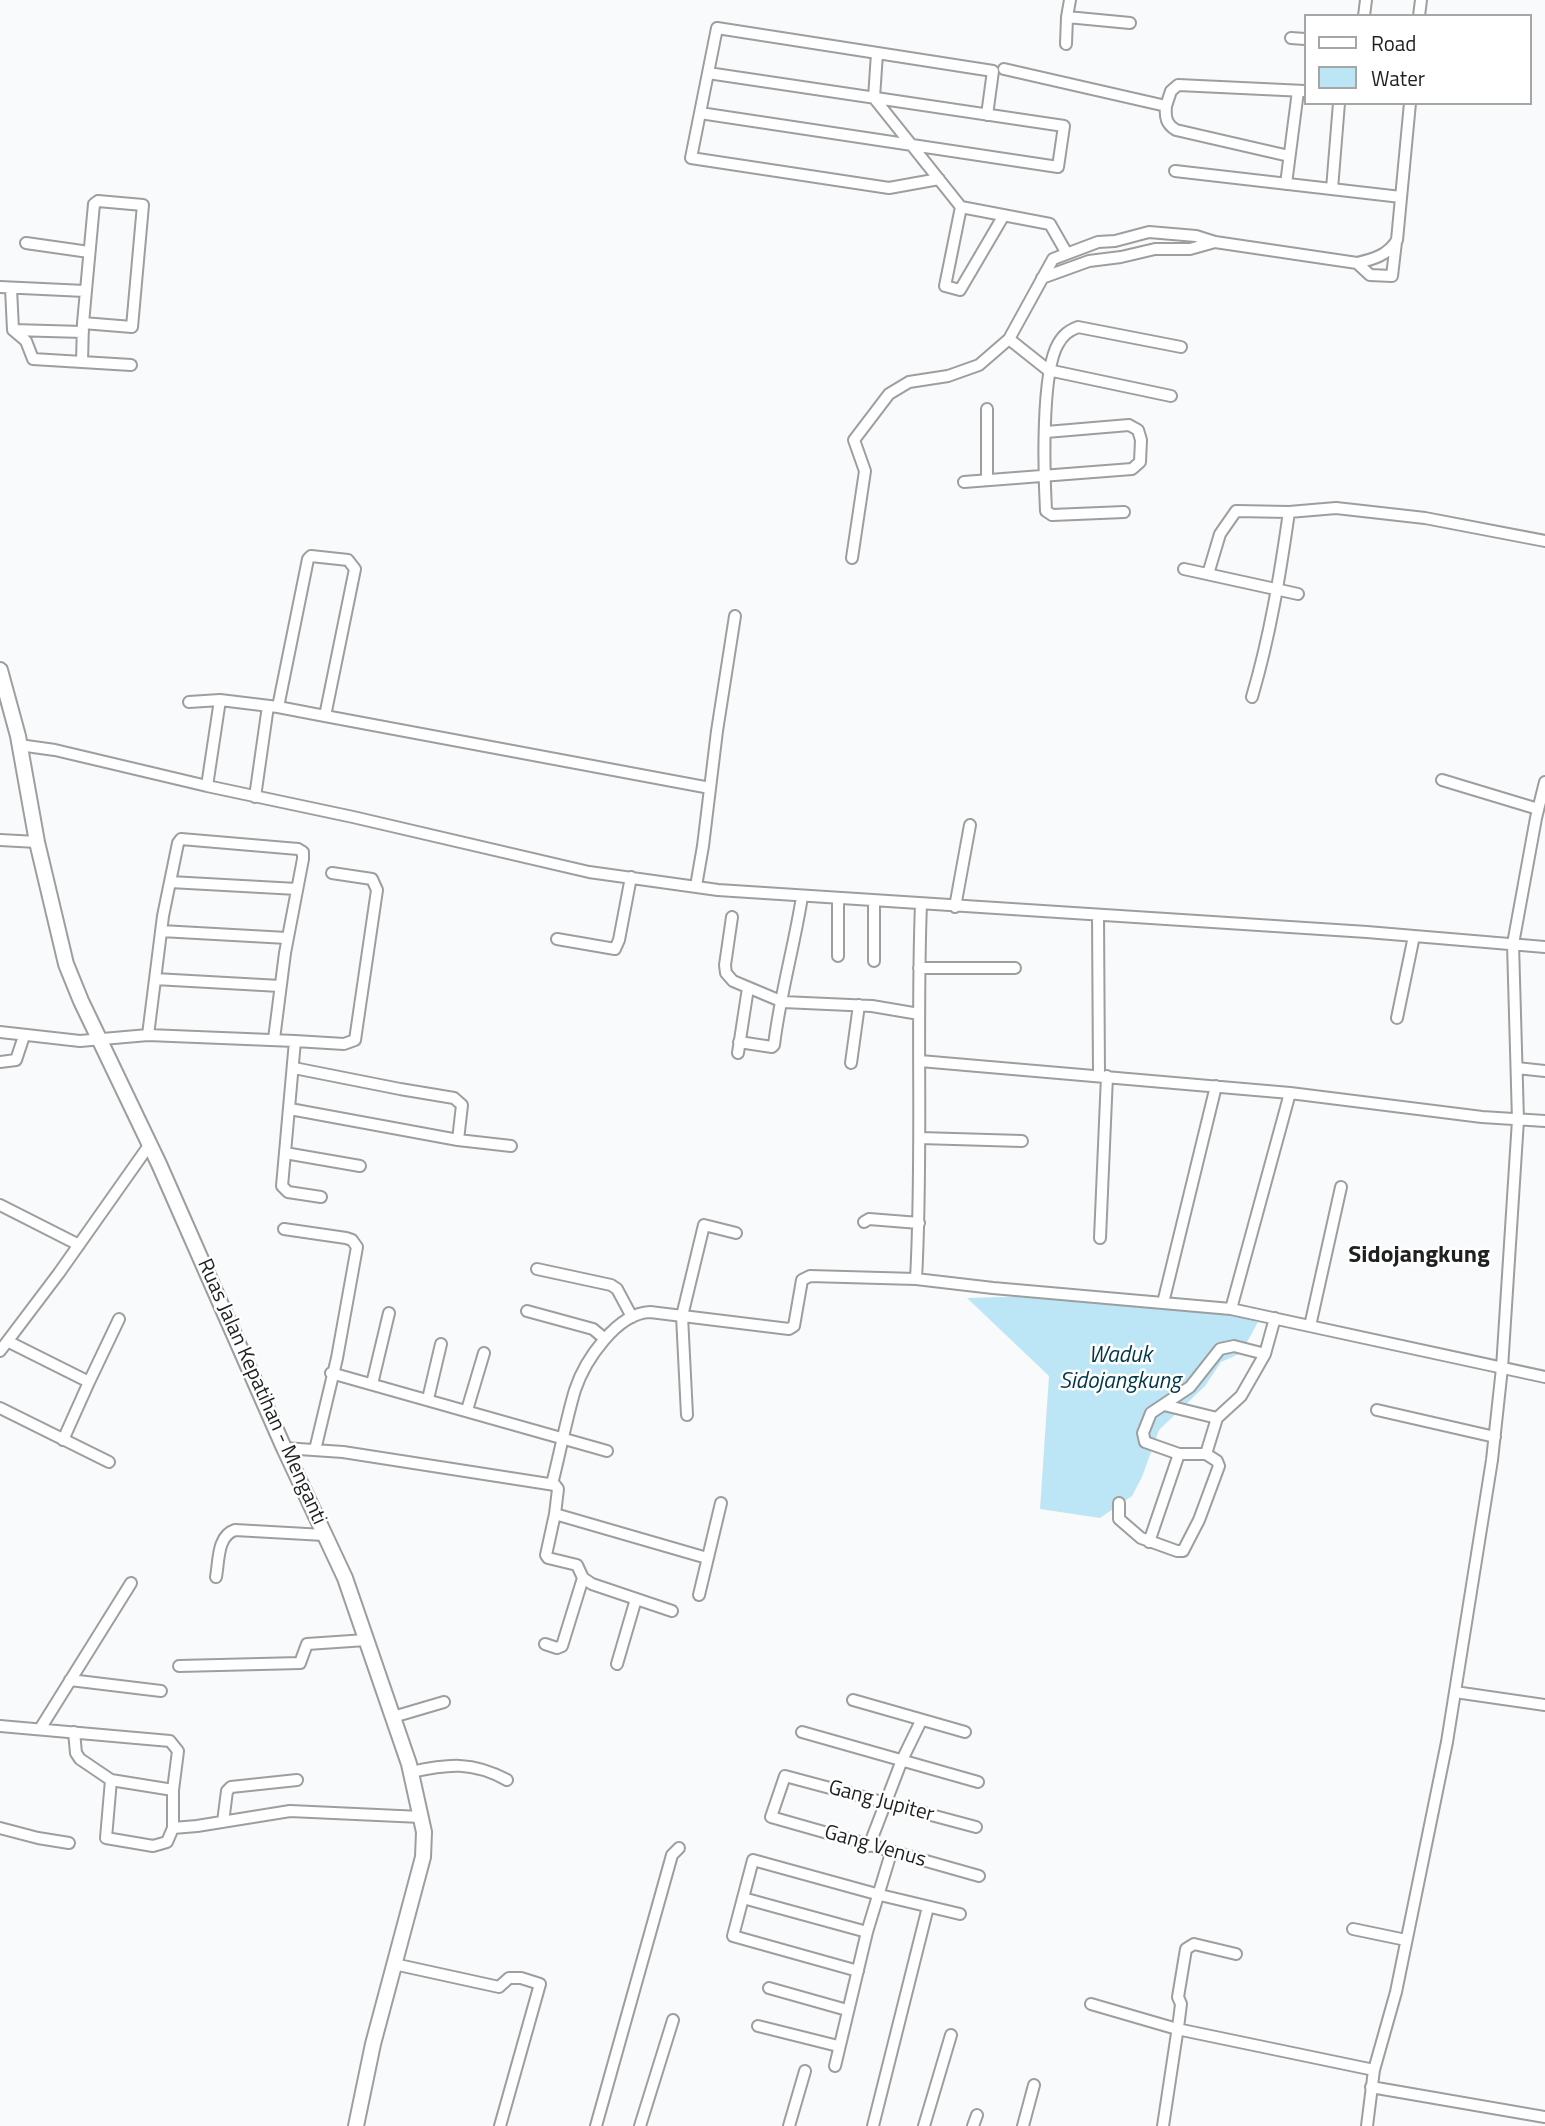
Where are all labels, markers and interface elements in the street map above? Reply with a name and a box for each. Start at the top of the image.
legend [1304,14,1531,105]
text: Road [1371,27,1416,59]
text: Water [1371,62,1425,94]
district label: Sidojangkung [1348,1242,1490,1270]
street label: Ruas Jalan Kepatihan - Menganti [191,1255,331,1529]
water label: Waduk Sidojangkung [1059,1342,1181,1396]
street label: Gang Jupiter [825,1776,937,1828]
street label: Gang Venus [821,1820,929,1874]

